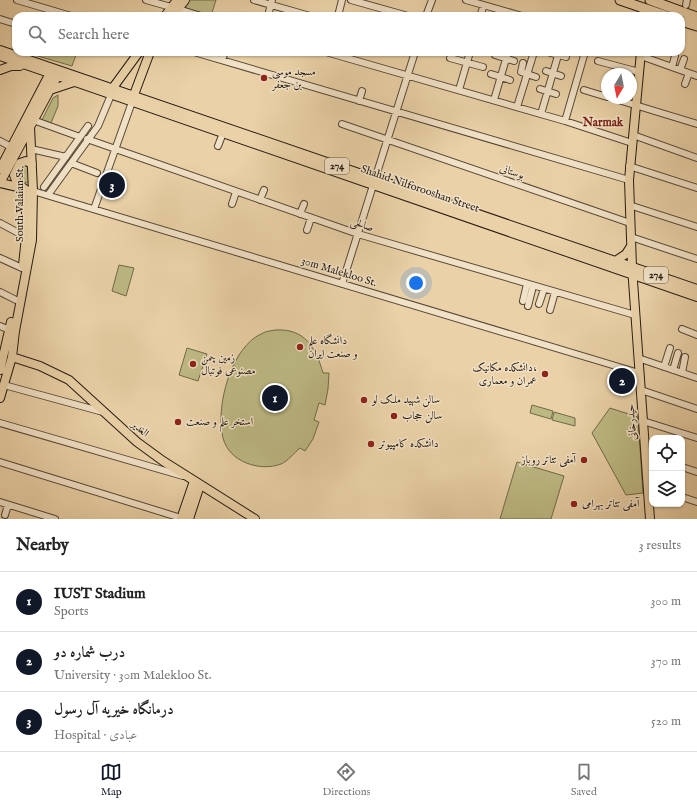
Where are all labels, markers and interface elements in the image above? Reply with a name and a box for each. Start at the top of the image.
search box [12,12,685,56]
icon: search [26,23,48,45]
text: Search here [58,25,129,44]
place label: مسجد موسی بن جعفر [271,65,316,92]
north arrow [601,68,637,104]
marker: مسجد موسی بن جعفر [259,73,269,83]
district label: Narmak [582,115,624,130]
road number: 274 [325,158,349,174]
street label: بوستانی [498,161,526,183]
street label: Shahid Nilforooshan Street [359,162,481,216]
street label: South Valaian St. [13,166,27,242]
pin: 3 [99,170,125,200]
street label: صالحی [348,215,376,236]
street label: 30m Malekloo St. [299,254,379,290]
road number: 274 [644,267,668,283]
your location [406,273,426,293]
place label: دانشگاه علم و صنعت ایران [308,333,358,361]
marker: دانشگاه علم و صنعت ایران [295,342,305,352]
place label: زمین چمن مصنوعی فوتبال [201,351,255,378]
marker: زمین چمن مصنوعی فوتبال [188,359,198,369]
place label: دانشکده مکانیک، عمران و معماری [472,361,537,388]
pin: 2 [609,366,635,396]
marker: دانشکده مکانیک، عمران و معماری [540,369,550,379]
pin: 1 [262,383,288,413]
place label: سالن شهید ملک لو [371,393,440,408]
marker: سالن شهید ملک لو [359,395,369,405]
street label: حیدرخانی [624,403,640,441]
place label: سالن حجاب [402,409,442,424]
marker: سالن حجاب [389,411,399,421]
place label: استخر علم و صنعت [186,415,253,433]
street label: الغدیر [128,417,152,440]
marker: استخر علم و صنعت [173,417,183,427]
map controls [649,435,685,507]
button: locate [649,435,685,471]
place label: دانشکده کامپیوتر [378,437,439,451]
marker: دانشکده کامپیوتر [366,439,376,449]
place label: آمفی تئاتر روباز [520,452,578,468]
marker: آمفی تئاتر روباز [579,455,589,465]
button: layers [649,471,685,507]
place label: آمفی تئاتر بهرامی [582,496,641,512]
marker: آمفی تئاتر بهرامی [569,499,579,509]
text: Nearby [16,535,69,556]
text: 3 results [639,537,681,554]
text: IUST Stadium [54,584,146,603]
text: 1 [27,593,31,610]
text: 300 m [650,593,681,610]
text: Sports [54,603,89,620]
text: درب شماره دو [54,643,125,662]
text: 2 [26,653,32,670]
text: 370 m [651,653,681,670]
text: University · 30m Malekloo St. [54,667,212,684]
text: درمانگاه خیریه آل رسول [54,700,174,719]
text: 3 [27,713,31,730]
text: 520 m [651,713,681,730]
text: Hospital · عبادی [54,727,137,744]
tab: Map [100,761,122,799]
tab: Directions [323,761,370,799]
tab: Saved [571,761,597,799]

